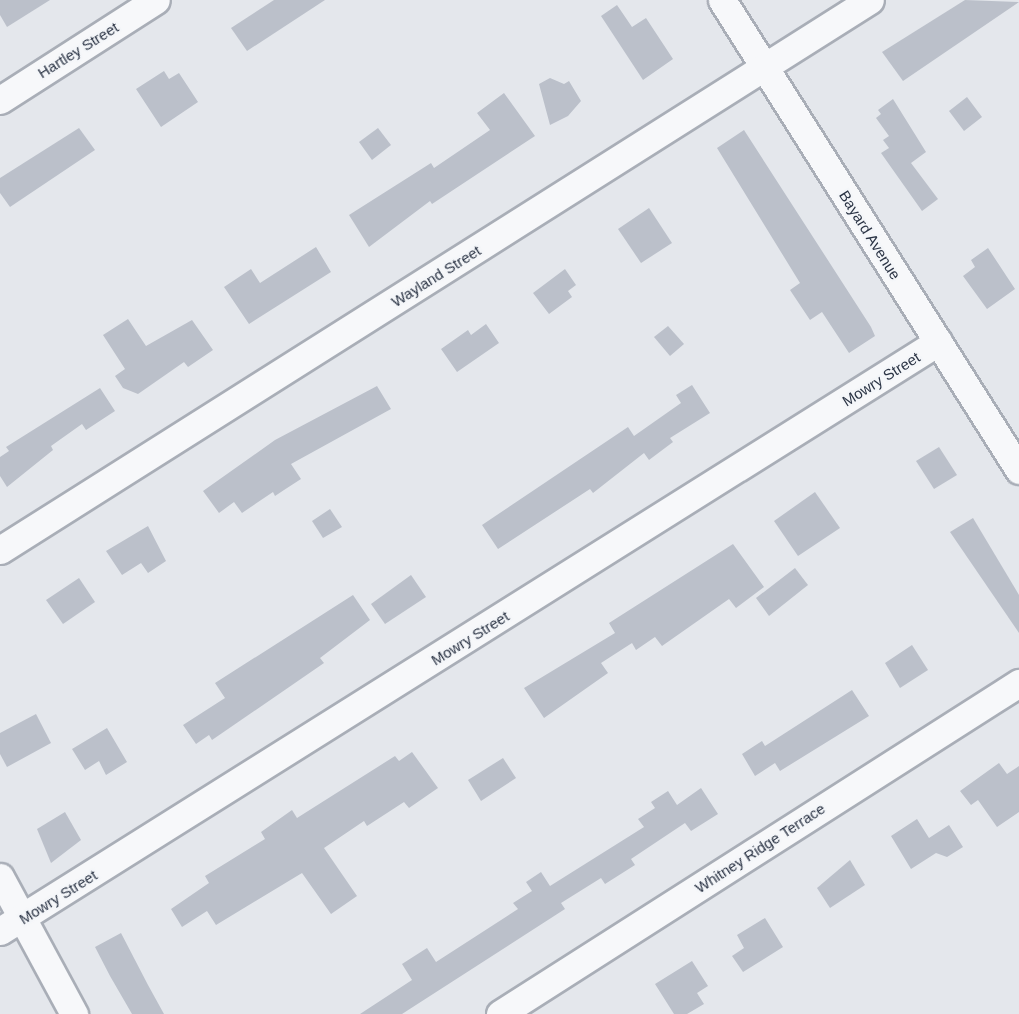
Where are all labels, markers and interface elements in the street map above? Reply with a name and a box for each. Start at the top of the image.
street label: Hartley Street [34,18,122,82]
street label: Bayard Avenue [835,187,905,283]
street label: Wayland Street [388,241,484,311]
street label: Mowry Street [839,348,923,410]
street label: Mowry Street [428,607,512,669]
street label: Whitney Ridge Terrace [691,799,829,897]
street label: Mowry Street [16,866,100,928]

